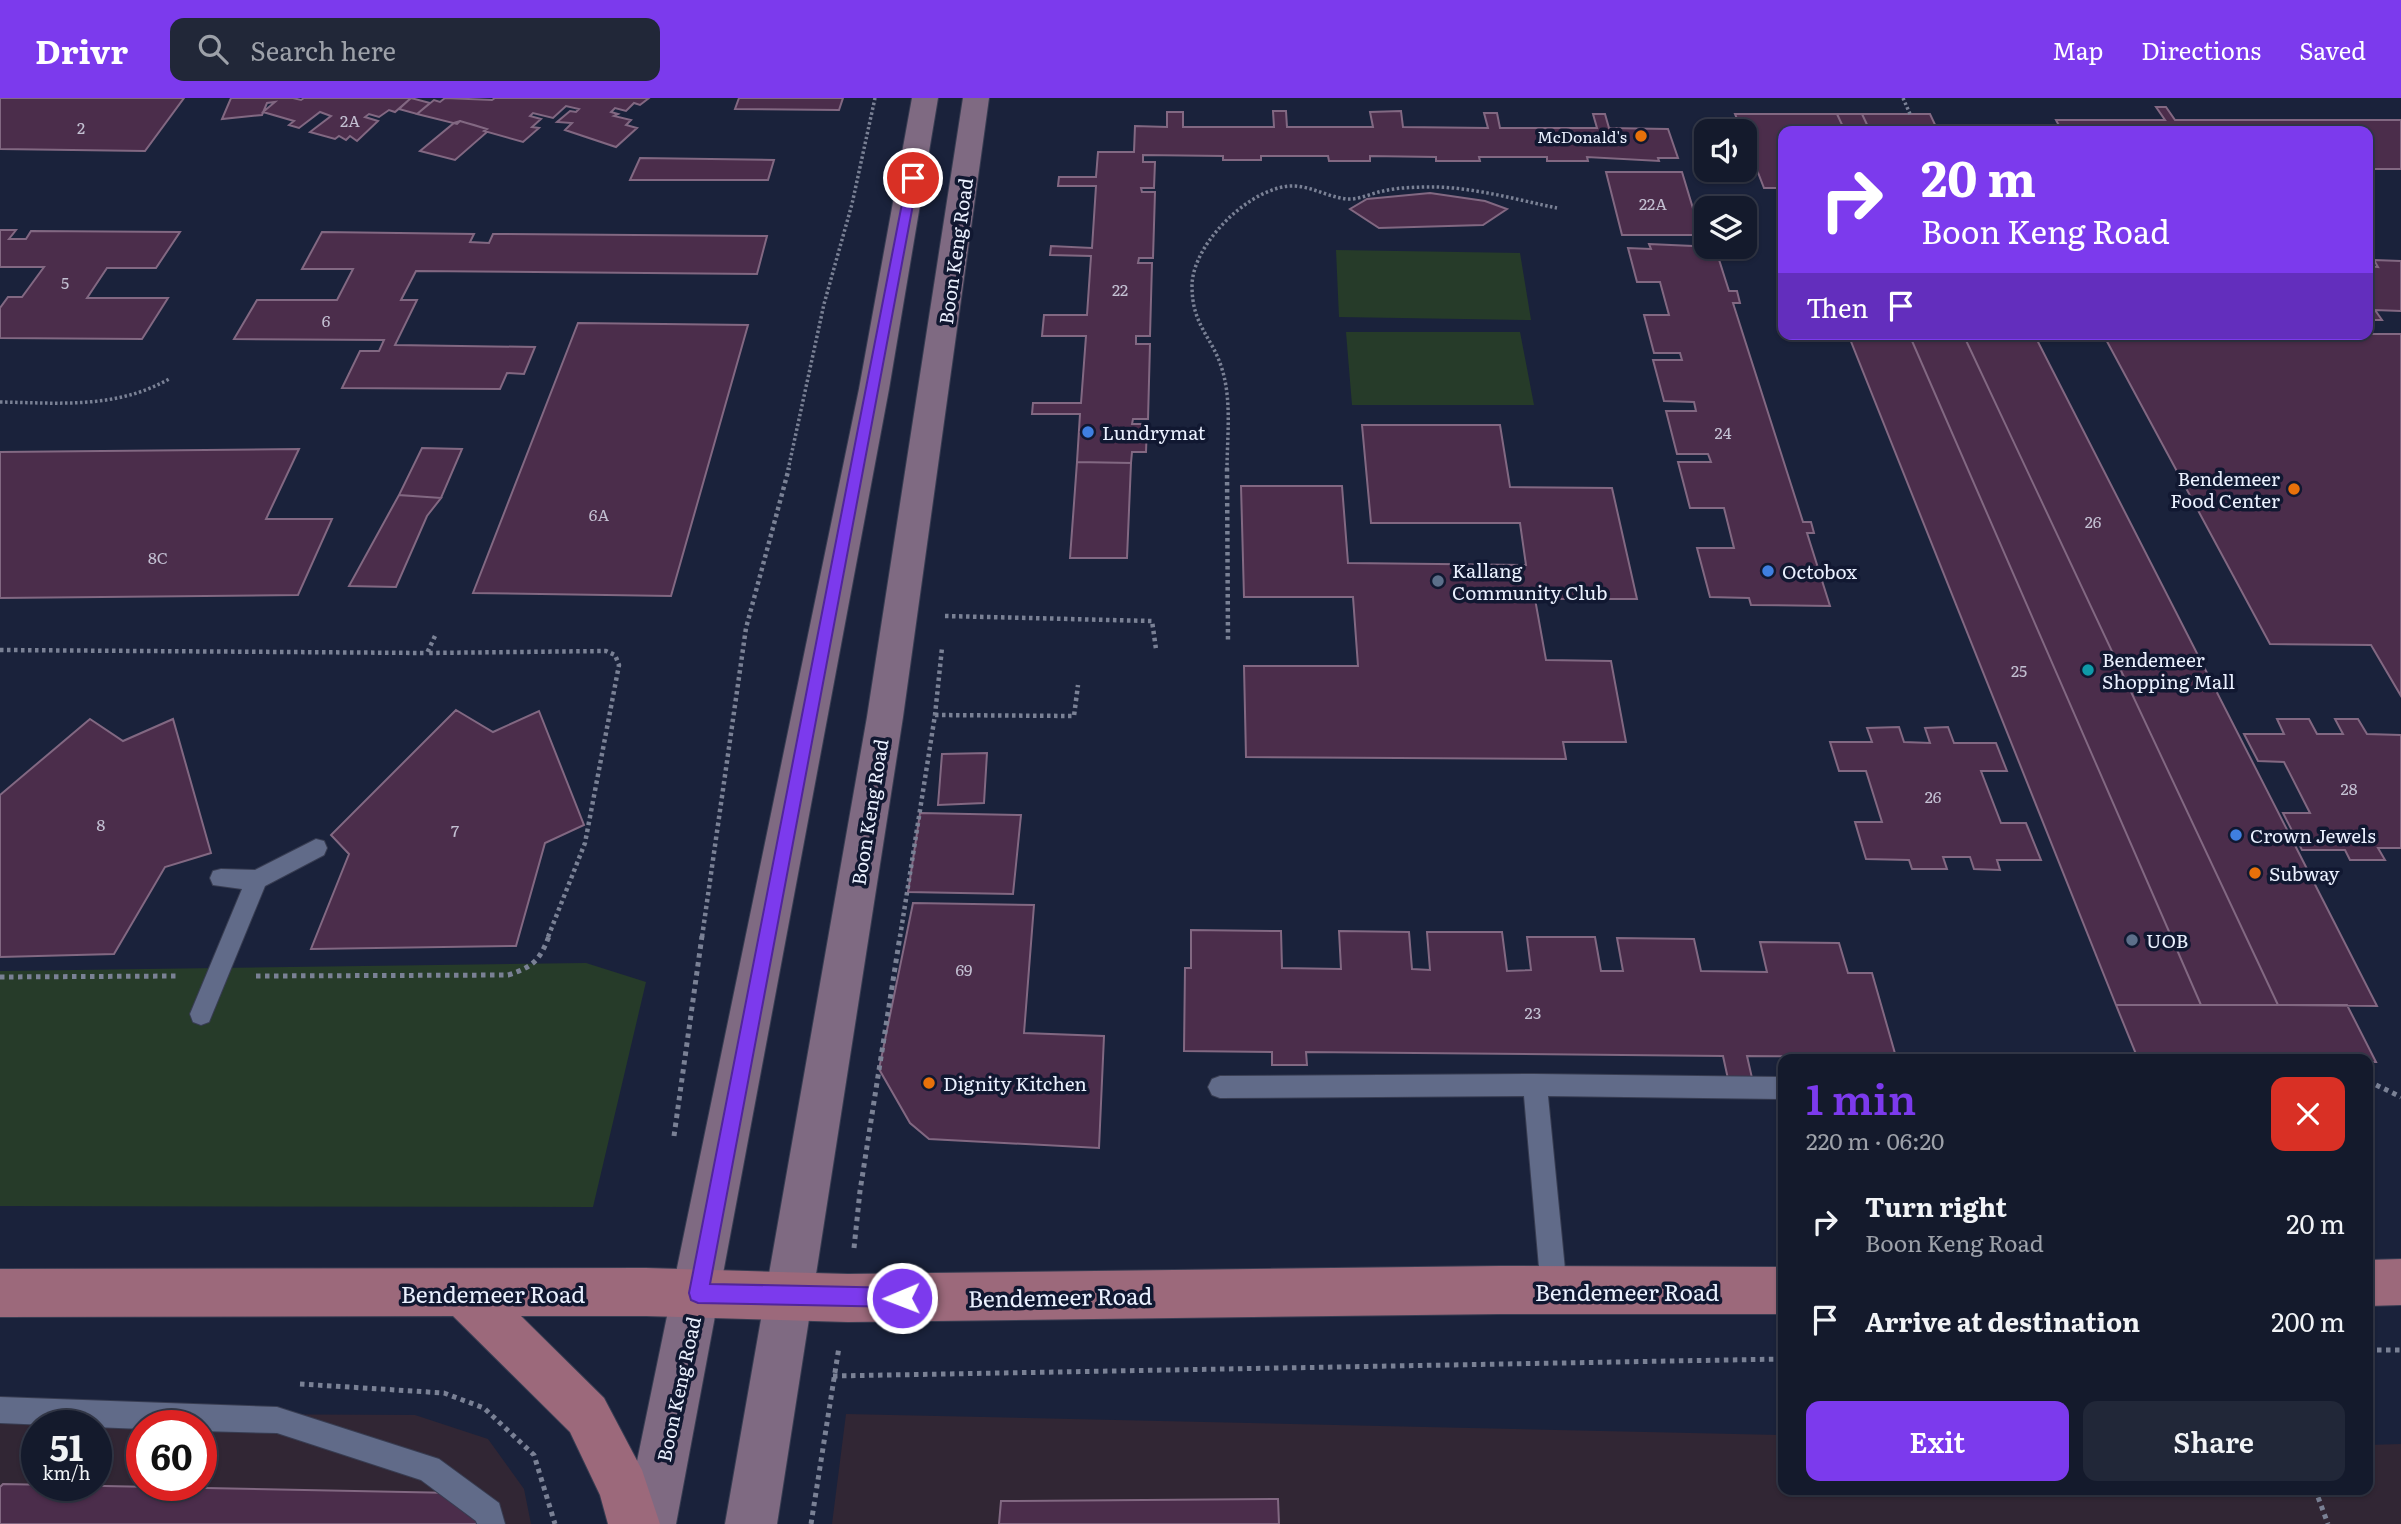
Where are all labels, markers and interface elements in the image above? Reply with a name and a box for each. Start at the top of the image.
search box [170,18,660,81]
text: Drivr [35,25,128,74]
icon: search [194,30,232,68]
text: Search here [250,30,396,69]
text: Map [2052,32,2103,67]
text: Directions [2141,32,2261,67]
text: Saved [2299,32,2366,67]
house number: 2A [340,108,360,132]
house number: 2 [77,115,85,139]
map controls [1694,119,1757,259]
button: sound [1694,119,1757,182]
place label: McDonald's [1537,124,1627,148]
marker: McDonald's [1633,128,1649,144]
text: 20 m [1921,139,2036,212]
pin [883,148,943,208]
icon: right [1806,154,1897,245]
icon: arrive [894,159,932,197]
street label: Boon Keng Road [931,176,979,326]
house number: 22A [1639,191,1667,215]
button: layers [1694,196,1757,259]
text: Boon Keng Road [1921,206,2170,254]
house number: 5 [61,270,69,294]
house number: 22 [1112,277,1128,301]
text: Then [1806,287,1868,326]
icon: arrive [1882,287,1920,325]
house number: 6 [322,308,331,332]
place label: Lundrymat [1102,418,1206,446]
house number: 24 [1715,420,1732,444]
marker: Lundrymat [1080,424,1096,440]
place label: Bendemeer Food Center [2170,464,2280,514]
marker: Bendemeer Food Center [2286,481,2302,497]
house number: 6A [589,502,609,526]
house number: 26 [2085,509,2102,533]
house number: 8C [148,545,168,569]
place label: Kallang Community Club [1452,556,1608,606]
place label: Octobox [1782,557,1857,585]
marker: Octobox [1760,563,1776,579]
marker: Kallang Community Club [1430,573,1446,589]
place label: Bendemeer Shopping Mall [2102,645,2235,695]
house number: 25 [2011,658,2027,682]
marker: Bendemeer Shopping Mall [2080,662,2096,678]
street label: Boon Keng Road [844,737,894,887]
house number: 28 [2341,776,2358,800]
house number: 26 [1925,784,1942,808]
house number: 8 [97,812,106,836]
house number: 7 [451,818,459,842]
place label: Crown Jewels [2250,821,2376,849]
marker: Crown Jewels [2228,827,2244,843]
place label: Subway [2269,859,2340,887]
marker: Subway [2247,865,2263,881]
place label: UOB [2146,926,2188,954]
marker: UOB [2124,932,2140,948]
house number: 69 [956,957,972,981]
house number: 23 [1525,1000,1541,1024]
text: 1 min [1806,1066,1916,1128]
place label: Dignity Kitchen [943,1069,1087,1097]
marker: Dignity Kitchen [921,1075,937,1091]
button: close [2271,1077,2345,1151]
text: 220 m · 06:20 [1806,1123,1944,1157]
text: Turn right [1865,1186,2007,1225]
icon: right [1806,1203,1844,1241]
text: 20 m [2286,1203,2345,1242]
text: Boon Keng Road [1865,1225,2044,1259]
position arrow [865,1261,939,1335]
street label: Bendemeer Road [1535,1274,1719,1308]
street label: Bendemeer Road [401,1276,585,1310]
street label: Bendemeer Road [967,1277,1153,1315]
icon: arrive [1806,1301,1844,1339]
text: Arrive at destination [1865,1301,2140,1340]
text: 200 m [2271,1301,2345,1340]
street label: Boon Keng Road [649,1313,707,1464]
button: Exit [1806,1401,2069,1481]
button: Share [2083,1401,2345,1481]
speed limit sign: 60 [126,1410,217,1501]
text: 51 [50,1420,83,1472]
text: km/h [43,1459,90,1486]

